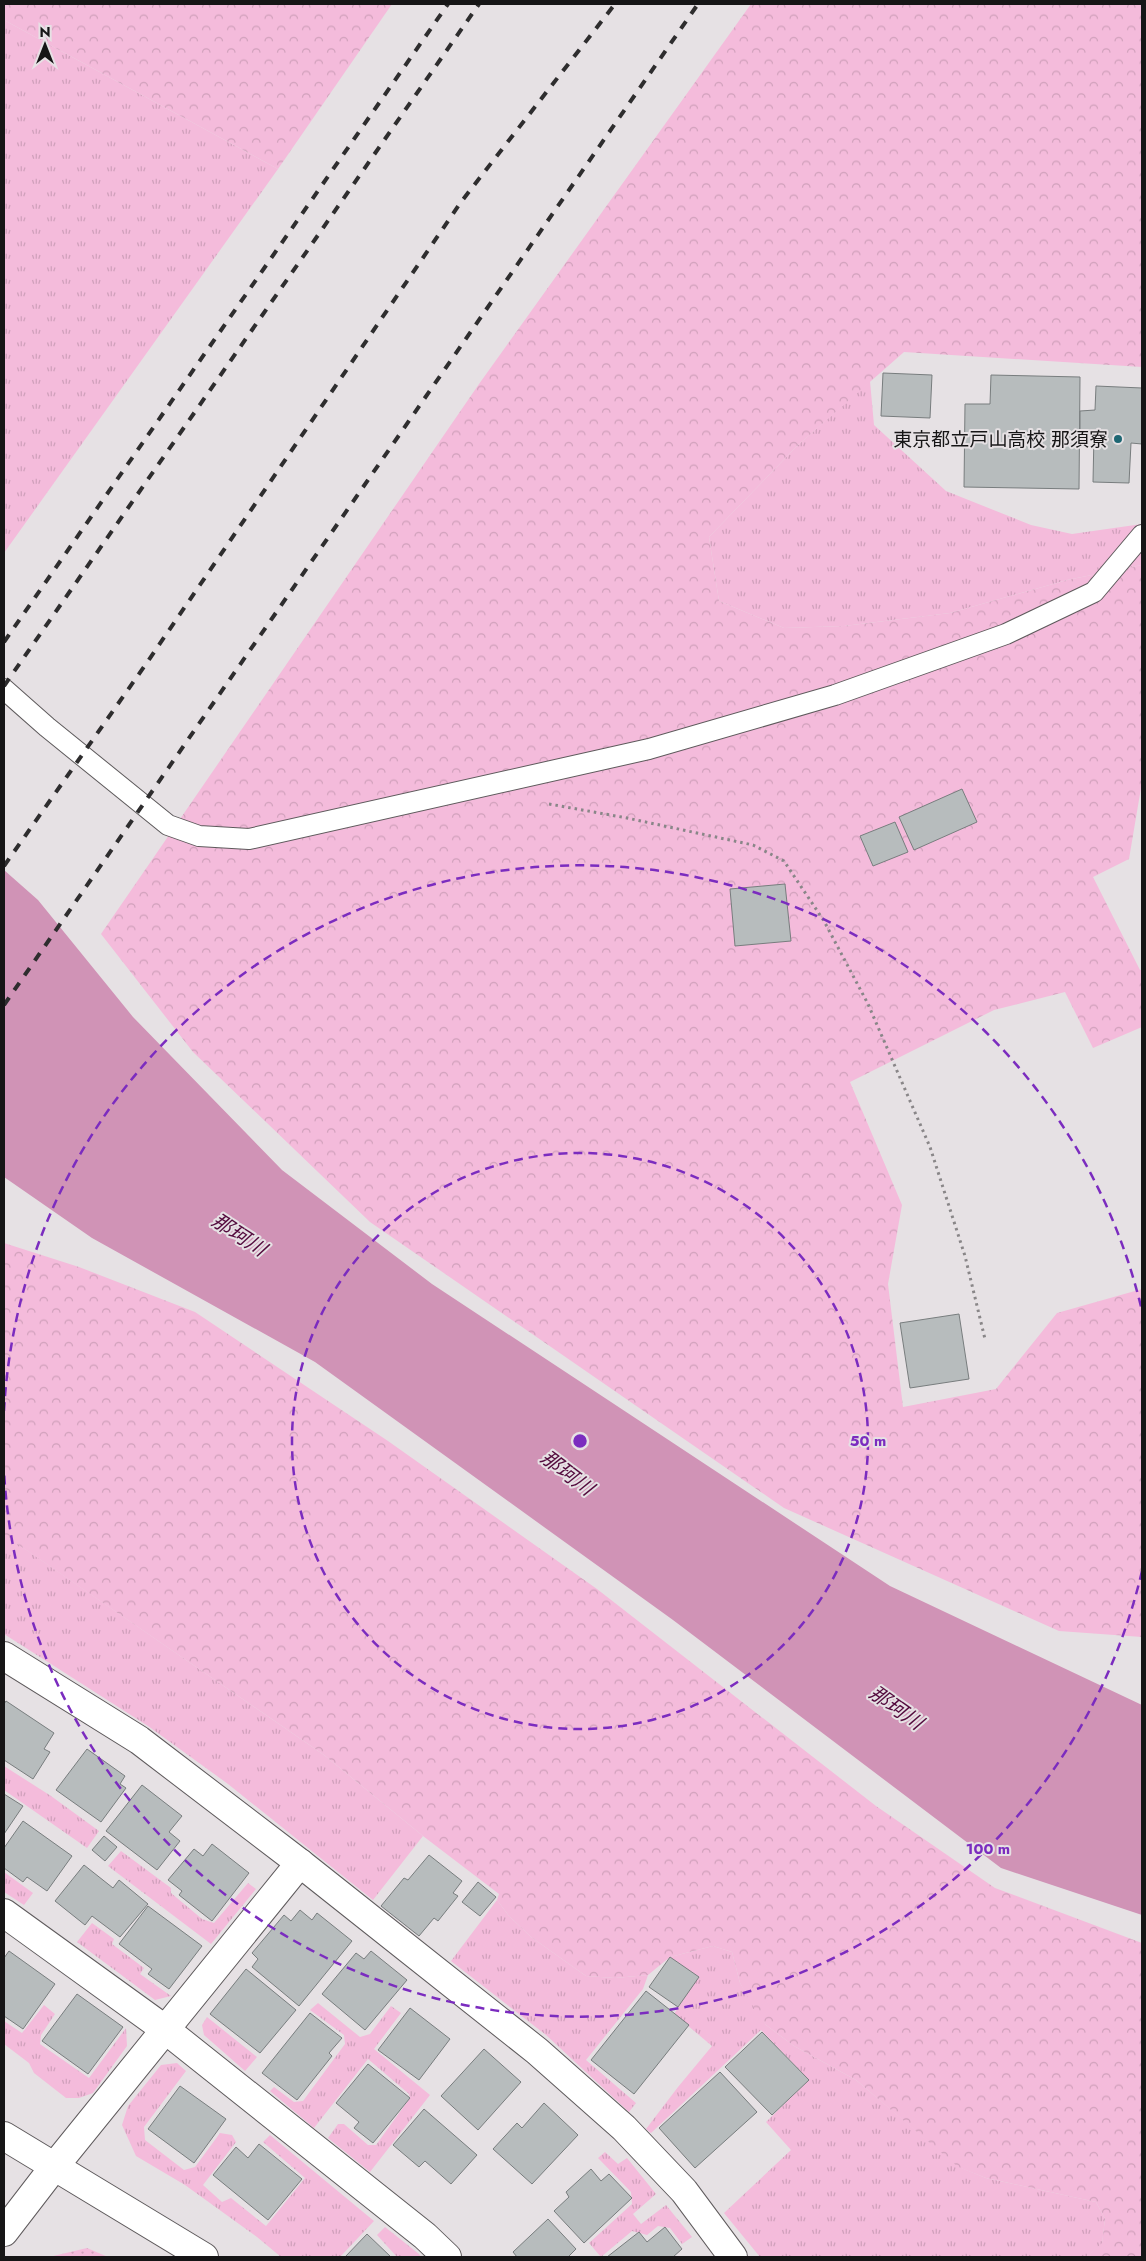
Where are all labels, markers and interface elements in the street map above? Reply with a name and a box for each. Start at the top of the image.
north arrow [20,20,70,70]
text: N [39,22,51,42]
place label: 東京都立戸山高校 那須寮 [893,426,1108,453]
marker: 東京都立戸山高校 那須寮 [1112,433,1124,445]
water label: 那珂川 [206,1207,274,1265]
text: 50 m [850,1430,886,1452]
centre of rings [571,1432,589,1450]
water label: 那珂川 [534,1443,601,1504]
water label: 那珂川 [863,1679,931,1738]
text: 100 m [966,1838,1010,1860]

